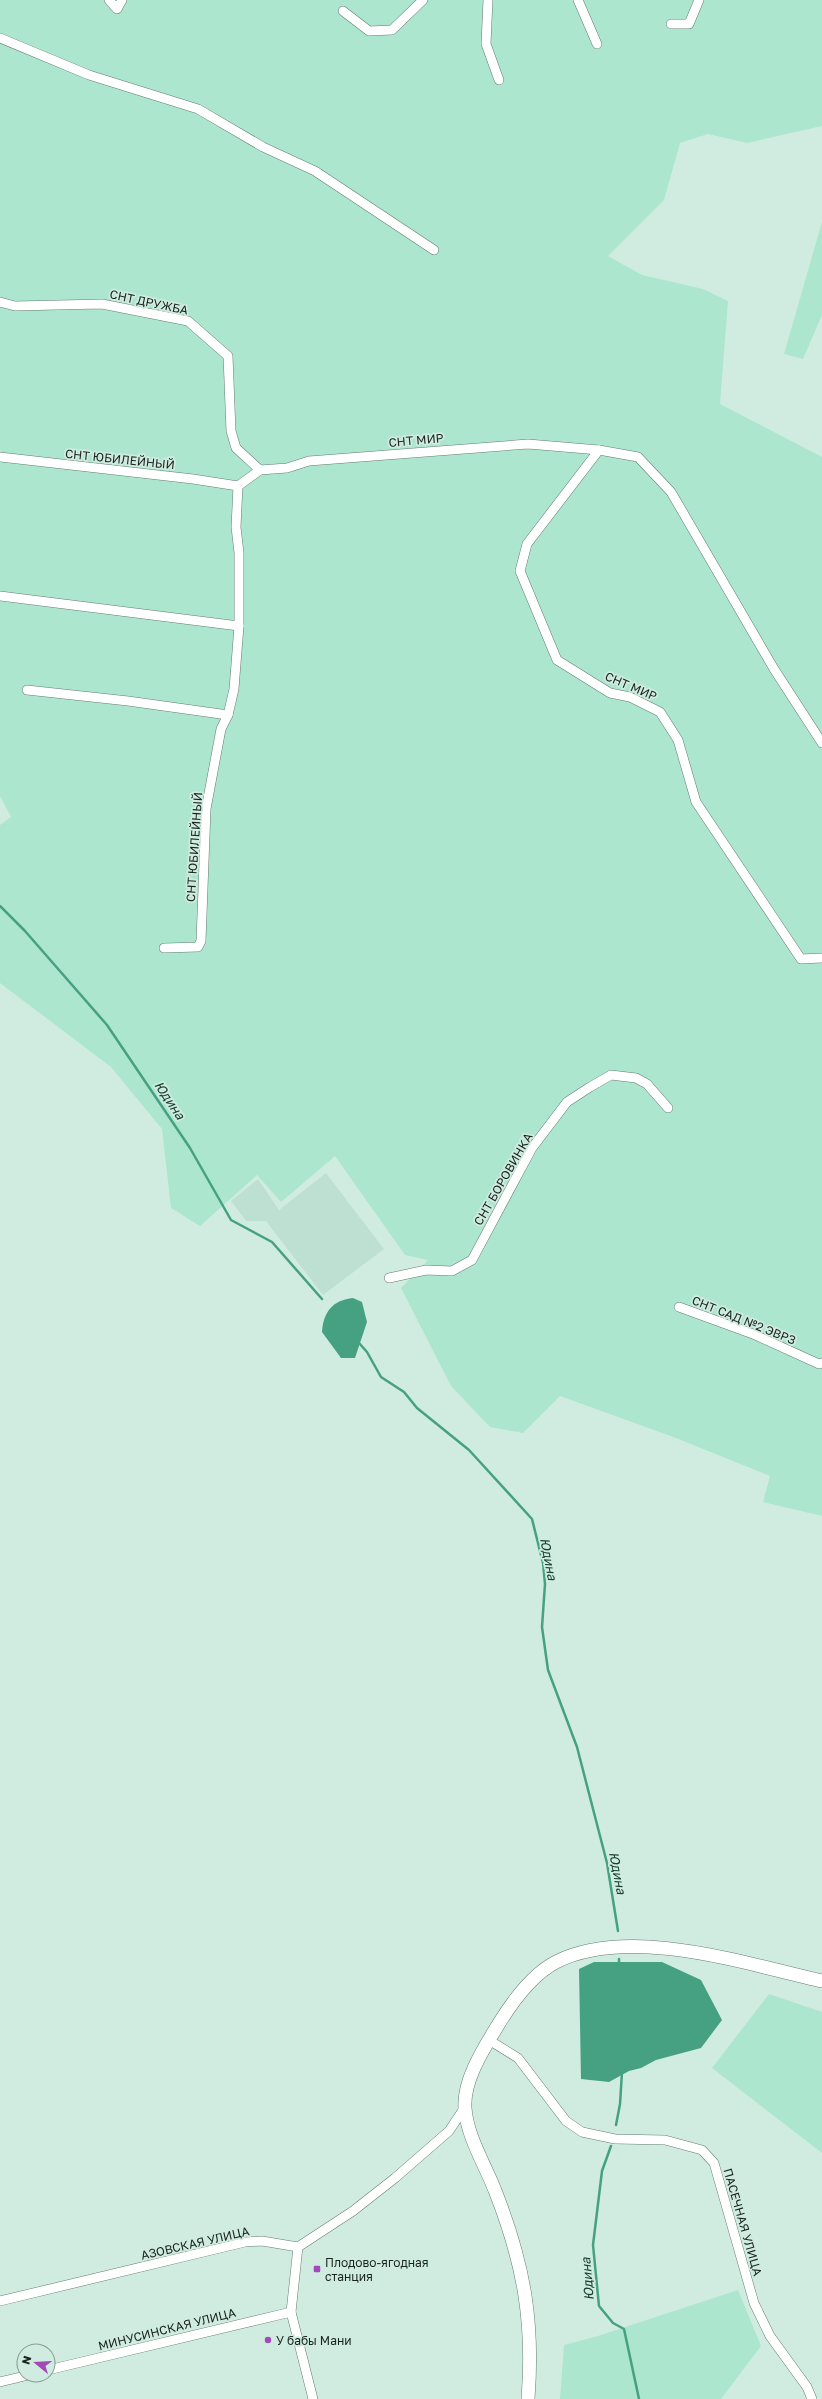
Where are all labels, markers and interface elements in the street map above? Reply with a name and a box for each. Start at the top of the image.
street label: СНТ ДРУЖБА [108,286,190,318]
street label: СНТ МИР [388,430,444,450]
street label: СНТ ЮБИЛЕЙНЫЙ [64,446,176,472]
street label: СНТ МИР [603,668,659,704]
street label: СНТ ЮБИЛЕЙНЫЙ [183,792,205,902]
water label: Юдина [151,1078,189,1123]
street label: СНТ БОРОВИНКА [470,1130,536,1228]
street label: СНТ САД №2 ЭВРЗ [690,1292,798,1348]
water label: Юдина [537,1536,561,1582]
water label: Юдина [606,1850,630,1896]
street label: ПАСЕЧНАЯ УЛИЦА [720,2166,766,2278]
street label: АЗОВСКАЯ УЛИЦА [139,2223,251,2263]
place label: Плодово-ягодная станция [325,2255,429,2284]
water label: Юдина [577,2256,597,2301]
marker: Плодово-ягодная станция [312,2264,322,2274]
street label: МИНУСИНСКАЯ УЛИЦА [97,2305,237,2353]
place label: У бабы Мани [276,2333,352,2348]
marker: У бабы Мани [263,2335,273,2345]
north arrow [16,2343,56,2383]
text: N [19,2354,33,2366]

